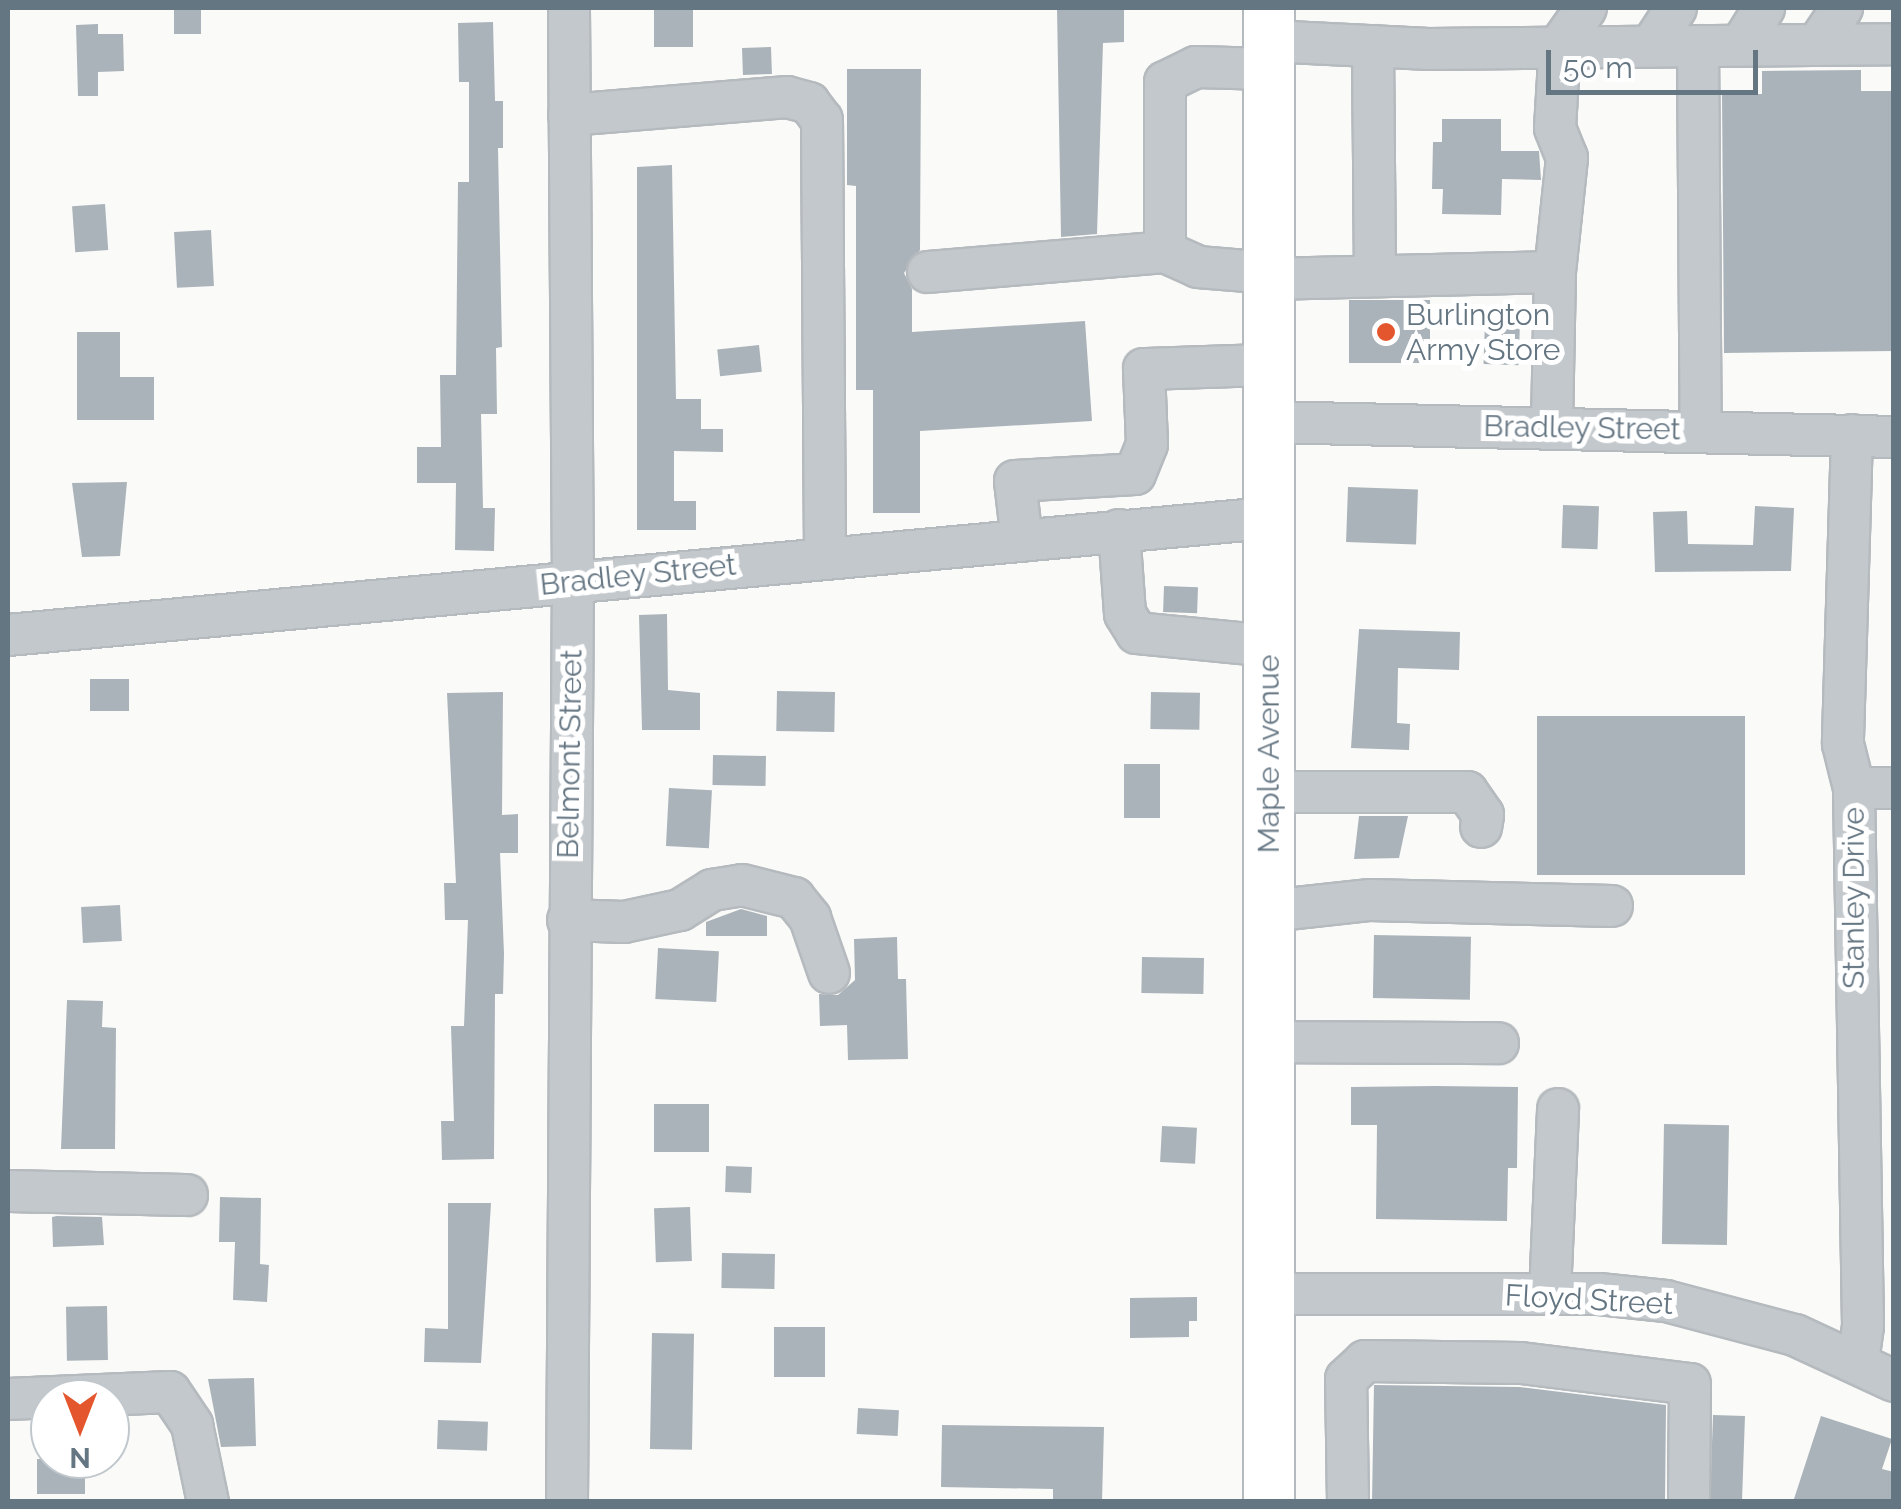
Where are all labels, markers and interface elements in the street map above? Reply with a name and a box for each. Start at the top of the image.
scale bar [1551,30,1764,92]
text: 50 m [1563,50,1633,85]
place label: Burlington Army Store [1406,297,1561,368]
marker: Burlington Army Store [1375,321,1397,343]
street label: Bradley Street [1483,408,1681,448]
street label: Bradley Street [538,547,738,603]
street label: Belmont Street [550,649,590,859]
street label: Maple Avenue [1251,654,1287,854]
street label: Stanley Drive [1836,807,1872,989]
street label: Floyd Street [1504,1278,1674,1322]
north arrow [30,1379,130,1479]
text: N [69,1441,91,1474]

